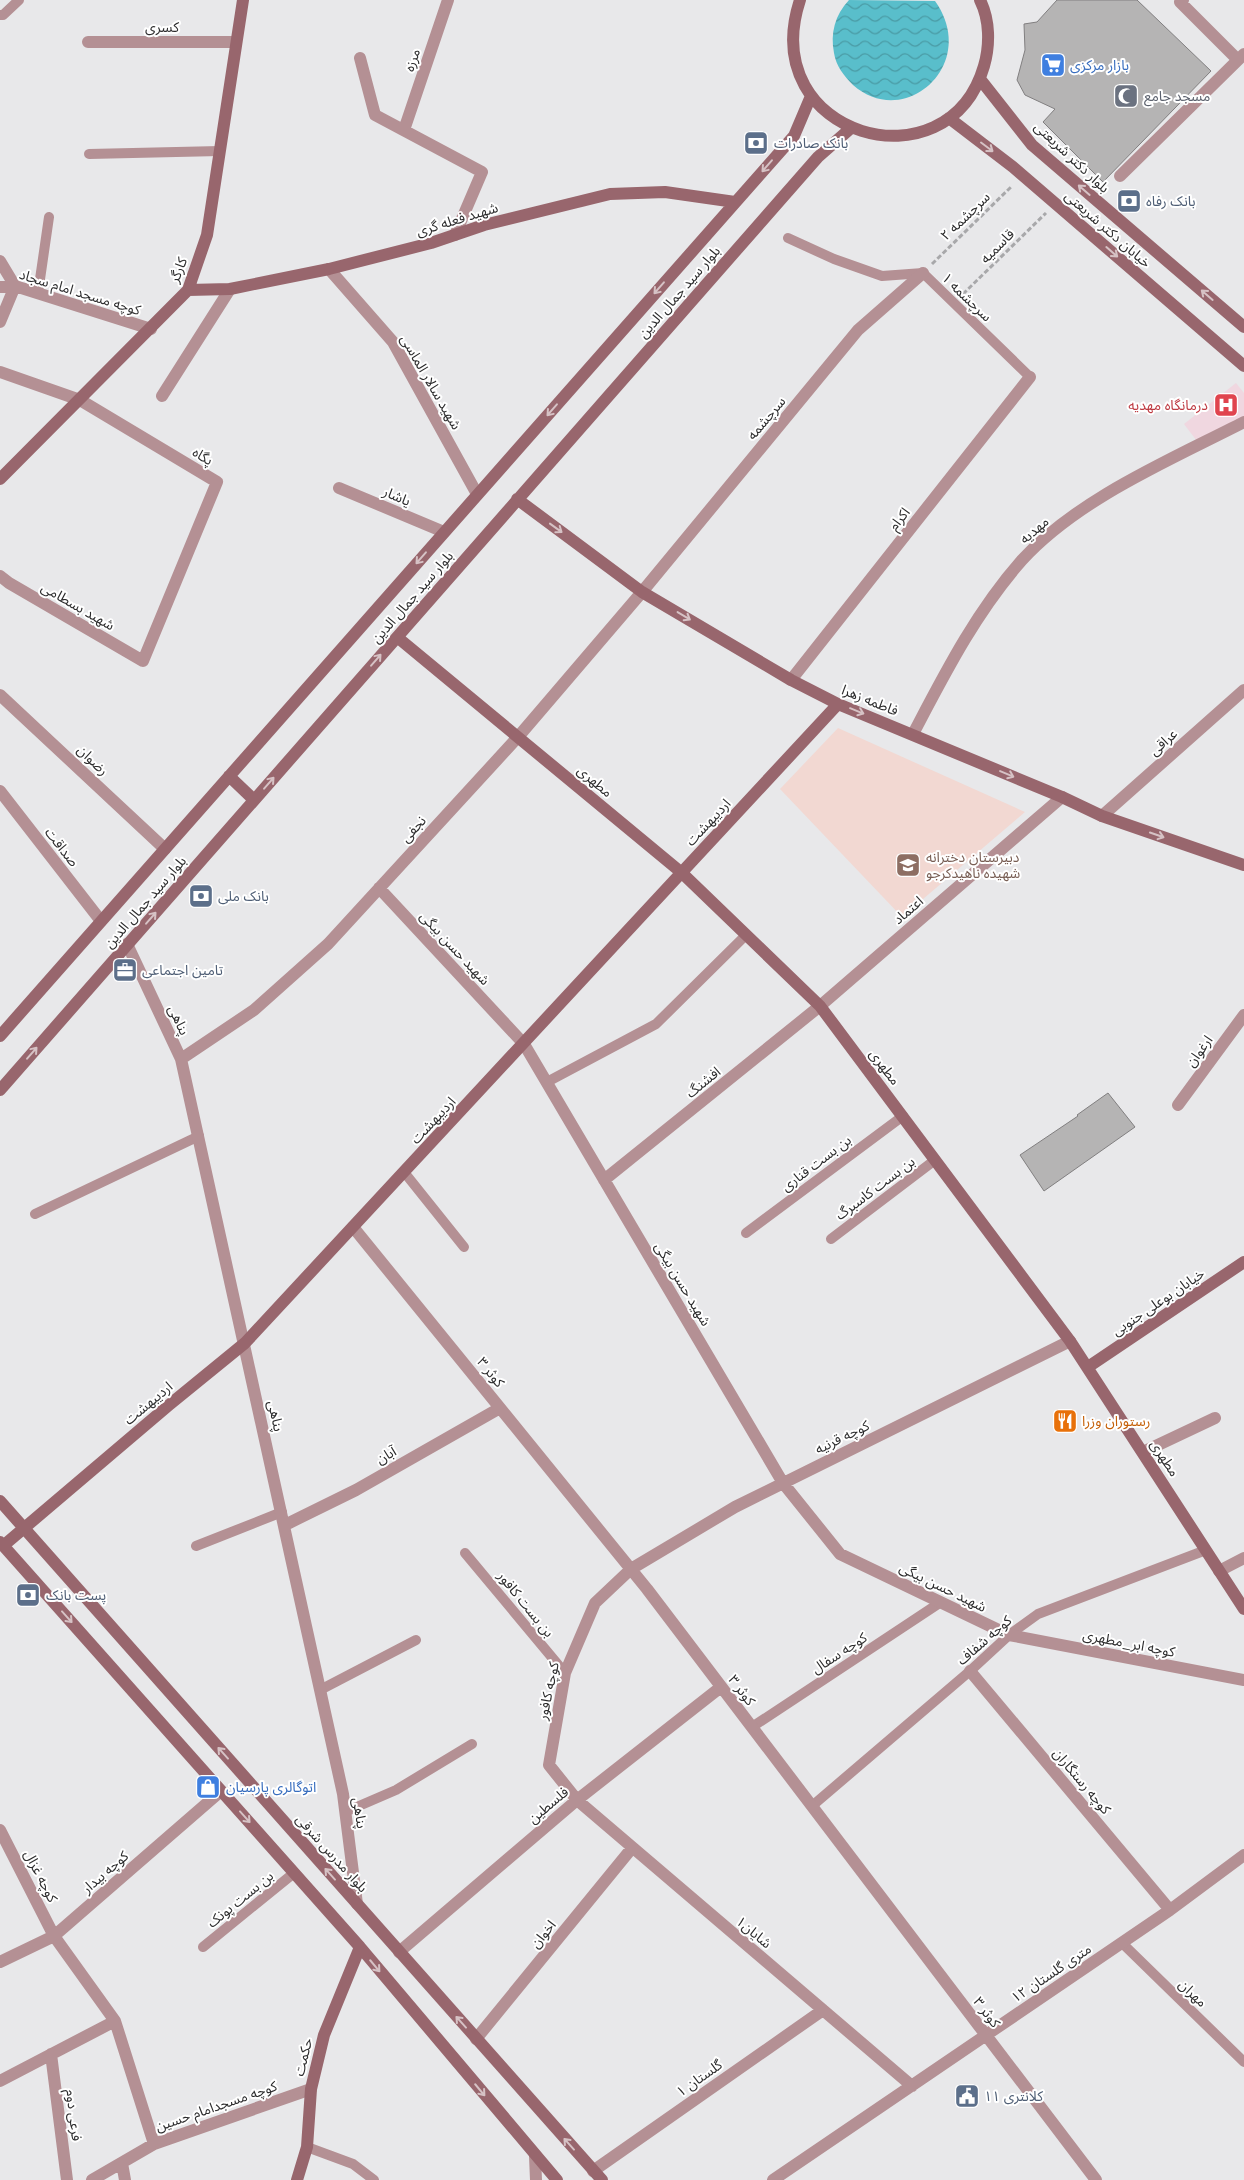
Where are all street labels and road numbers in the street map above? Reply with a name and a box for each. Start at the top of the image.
street label: کسری [145,19,179,36]
street label: مرزه [401,46,424,74]
street label: بلوار دکتر شریعتی [1031,118,1113,197]
street label: خیابان دکتر شریعتی [1061,187,1154,271]
street label: سرچشمه ۲ [937,188,995,245]
street label: شهید فعله گری [414,199,500,240]
street label: قاسمیه [977,226,1018,267]
street label: بلوار سید جمال الدین [635,243,724,342]
street label: کارگر [165,255,191,286]
street label: کوچه مسجد امام سجاد [16,266,143,321]
street label: سرچشمه ۱ [937,269,995,326]
street label: شهید سالار الماسی [397,332,465,433]
street label: سرچشمه [743,393,790,444]
street label: پگاه [189,444,216,470]
street label: یاشار [379,483,413,510]
street label: اکرام [885,504,915,535]
street label: مهدیه [1016,513,1052,548]
street label: بلوار سید جمال الدین [368,548,457,647]
street label: شهید بسطامی [38,579,117,634]
street label: فاطمه زهرا [839,681,901,719]
street label: عراقی [1146,725,1181,759]
street label: رضوان [73,741,112,779]
street label: مطهری [574,762,616,801]
street label: اردیبهشت [682,795,734,849]
street label: نجفی [397,812,430,846]
street label: صداقت [41,824,82,871]
street label: بلوار سید جمال الدین [101,853,190,952]
street label: اعتماد [890,893,927,928]
street label: شهید حسن بیگی [416,908,493,989]
street label: پناهی [163,1002,193,1039]
street label: ارغوان [1182,1032,1216,1070]
street label: مطهری [866,1046,904,1089]
street label: افشنگ [682,1063,724,1102]
street label: اردیبهشت [407,1093,459,1147]
street label: بن بست قناری [778,1131,855,1195]
street label: بن بست کاسبرگ [832,1153,919,1224]
street label: شهید حسن بیگی [651,1239,714,1329]
street label: خیابان بوعلی جنوبی [1109,1265,1208,1340]
street label: کوثر ۳ [473,1354,508,1391]
street label: اردیبهشت [121,1378,176,1429]
street label: پناهی [263,1399,287,1433]
street label: کوچه قرنیه [812,1417,873,1459]
street label: مطهری [1146,1437,1183,1480]
street label: آبان [373,1442,400,1468]
street label: شهید حسن بیگی [896,1559,989,1616]
street label: بن بست کافور [493,1567,558,1641]
street label: کوچه شفاف [954,1612,1016,1669]
street label: کوچه ابر_مطهری [1081,1626,1177,1662]
street label: کوچه سفال [808,1629,871,1679]
street label: کوچه کافور [534,1660,564,1723]
street label: کوثر ۳ [725,1672,759,1709]
street label: کوچه رستگاران [1048,1745,1114,1819]
street label: فلسطین [525,1784,572,1827]
street label: پناهی [348,1796,370,1830]
street label: بلوار مدرس شرقی [292,1811,371,1896]
street label: کوچه غزال [19,1847,61,1906]
street label: کوچه بیدار [78,1847,133,1899]
street label: بن بست پونک [204,1867,278,1932]
street label: شایان۱ [733,1913,775,1952]
street label: اخوان [527,1917,560,1952]
street label: ۱۲ متری گلستان [1008,1940,1095,2006]
street label: مهران [1175,1976,1210,2011]
street label: کوثر ۳ [970,1994,1004,2031]
street label: حکمت [291,2036,316,2078]
street label: گلستان ۱ [673,2056,726,2100]
street label: کوچه مسجدامام حسین [153,2078,280,2137]
street label: فرعی دوم [60,2088,85,2142]

